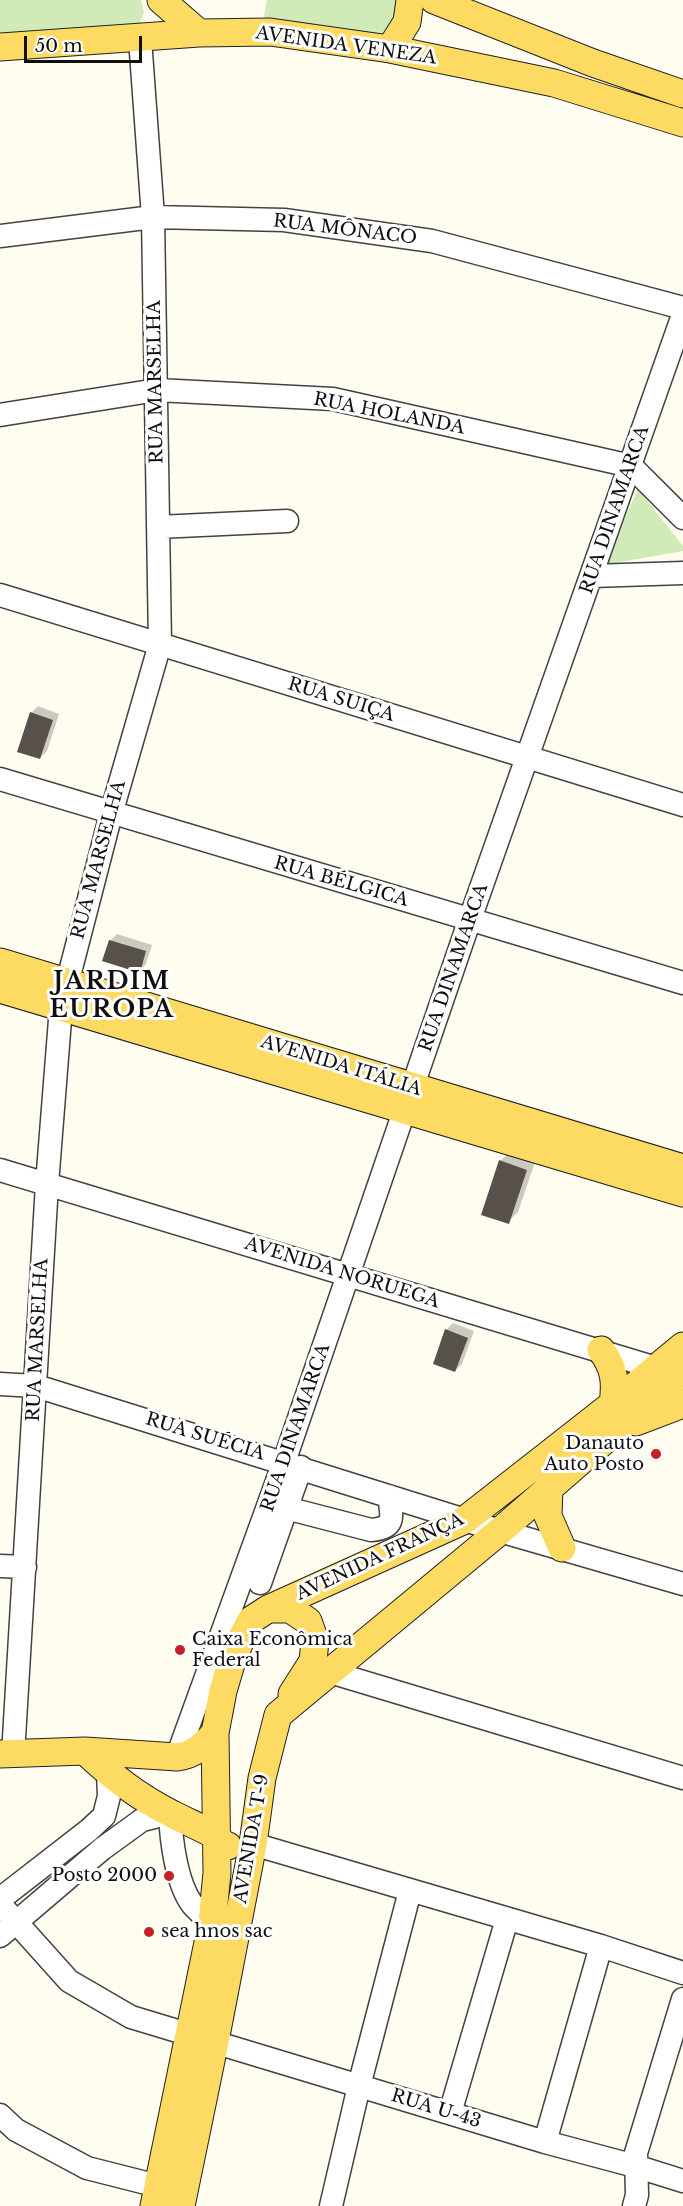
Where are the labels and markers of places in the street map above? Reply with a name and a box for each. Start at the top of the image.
place label: Danauto Auto Posto [544,1433,644,1476]
marker: Danauto Auto Posto [649,1447,663,1461]
place label: Caixa Econômica Federal [192,1629,352,1672]
marker: Caixa Econômica Federal [173,1643,187,1657]
place label: Posto 2000 [52,1865,157,1887]
marker: Posto 2000 [162,1869,176,1883]
place label: sea hnos sac [161,1921,272,1943]
marker: sea hnos sac [142,1925,156,1939]

